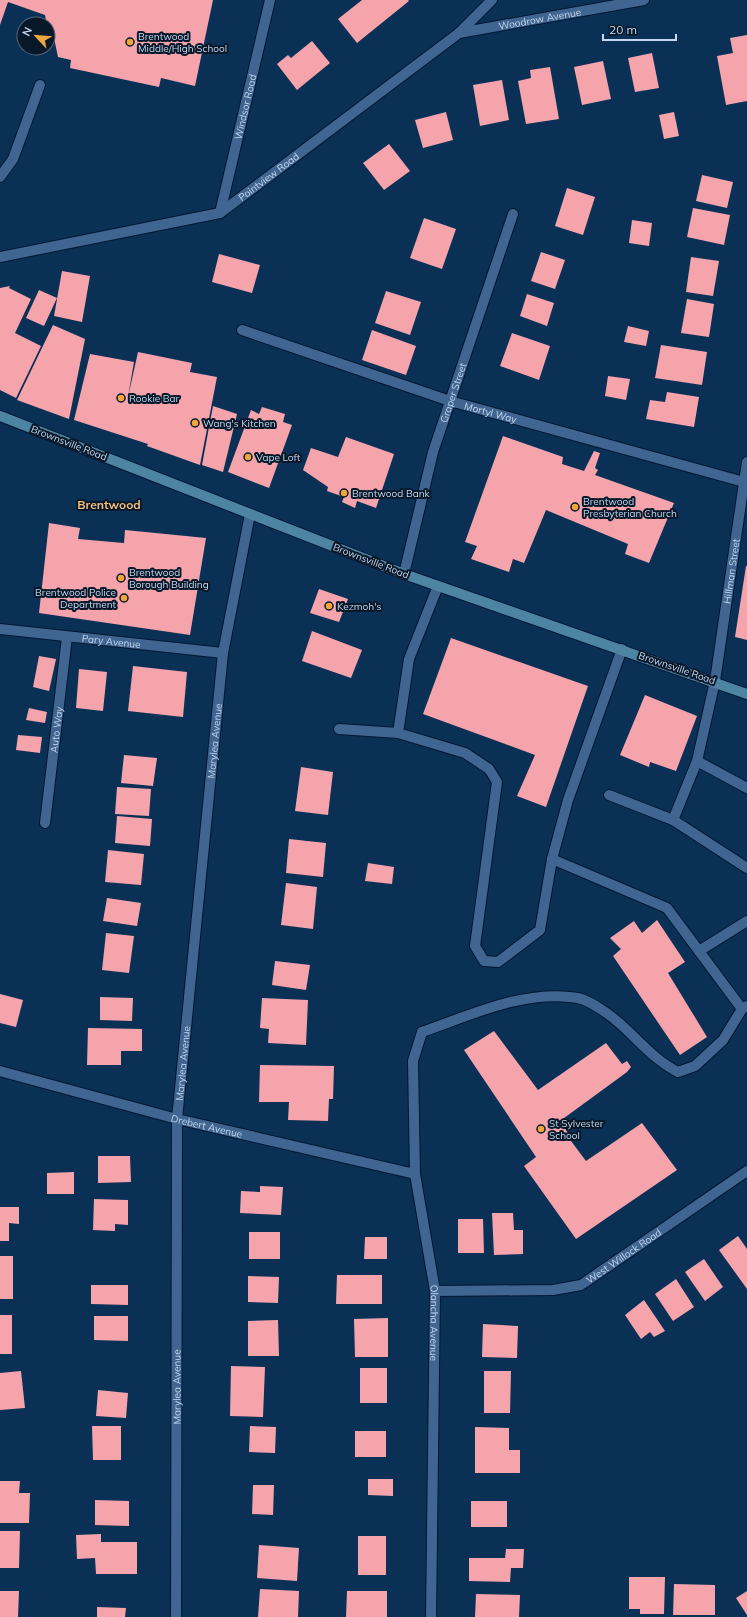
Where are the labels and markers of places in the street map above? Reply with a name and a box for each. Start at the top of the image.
place label: Brentwood Middle/High School [138,30,227,55]
marker: Brentwood Middle/High School [125,37,135,47]
place label: Rookie Bar [129,392,180,405]
marker: Rookie Bar [116,393,126,403]
place label: Wang's Kitchen [203,417,276,430]
marker: Wang's Kitchen [190,418,200,428]
place label: Vape Loft [256,451,301,464]
marker: Vape Loft [243,452,253,462]
place label: Brentwood Bank [352,487,431,500]
marker: Brentwood Bank [339,488,349,498]
place label: Brentwood Presbyterian Church [583,495,677,520]
marker: Brentwood Presbyterian Church [570,502,580,512]
place label: Brentwood Borough Building [129,566,209,591]
marker: Brentwood Borough Building [116,573,126,583]
place label: Brentwood Police Department [35,586,116,611]
marker: Brentwood Police Department [119,593,129,603]
place label: Kezmoh's [337,600,381,613]
marker: Kezmoh's [324,601,334,611]
place label: St Sylvester School [549,1117,604,1142]
marker: St Sylvester School [536,1124,546,1134]

